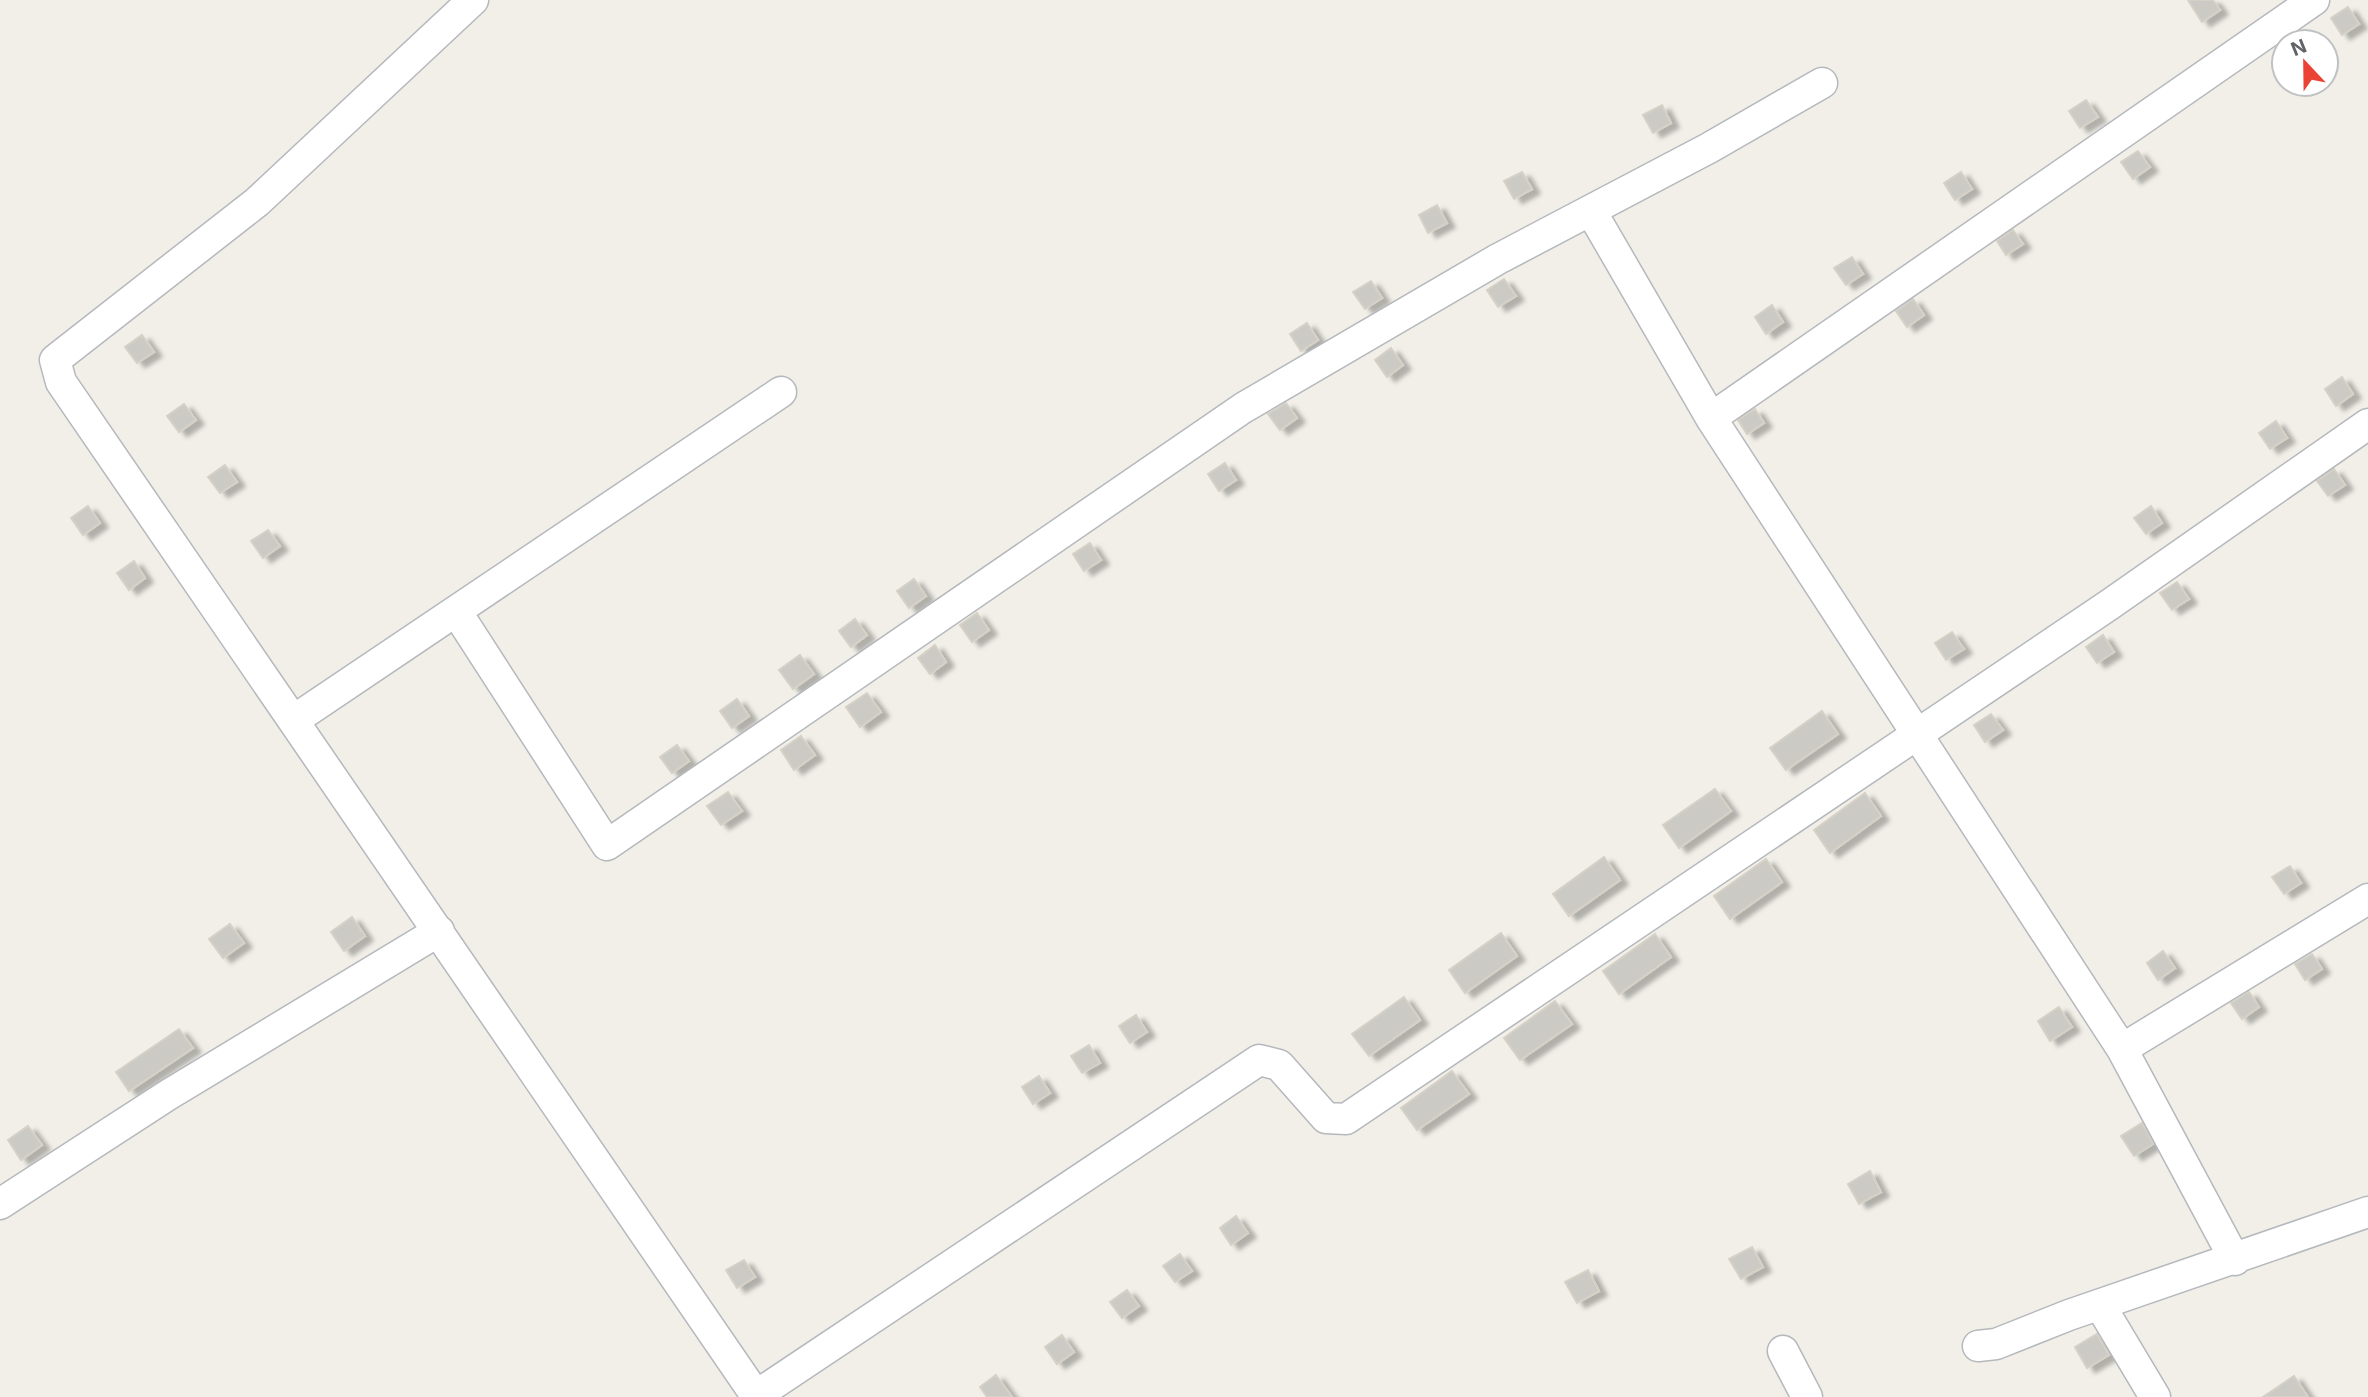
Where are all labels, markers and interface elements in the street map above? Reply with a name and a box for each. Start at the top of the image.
north arrow [2270,28,2340,98]
text: N [2288,34,2310,61]

